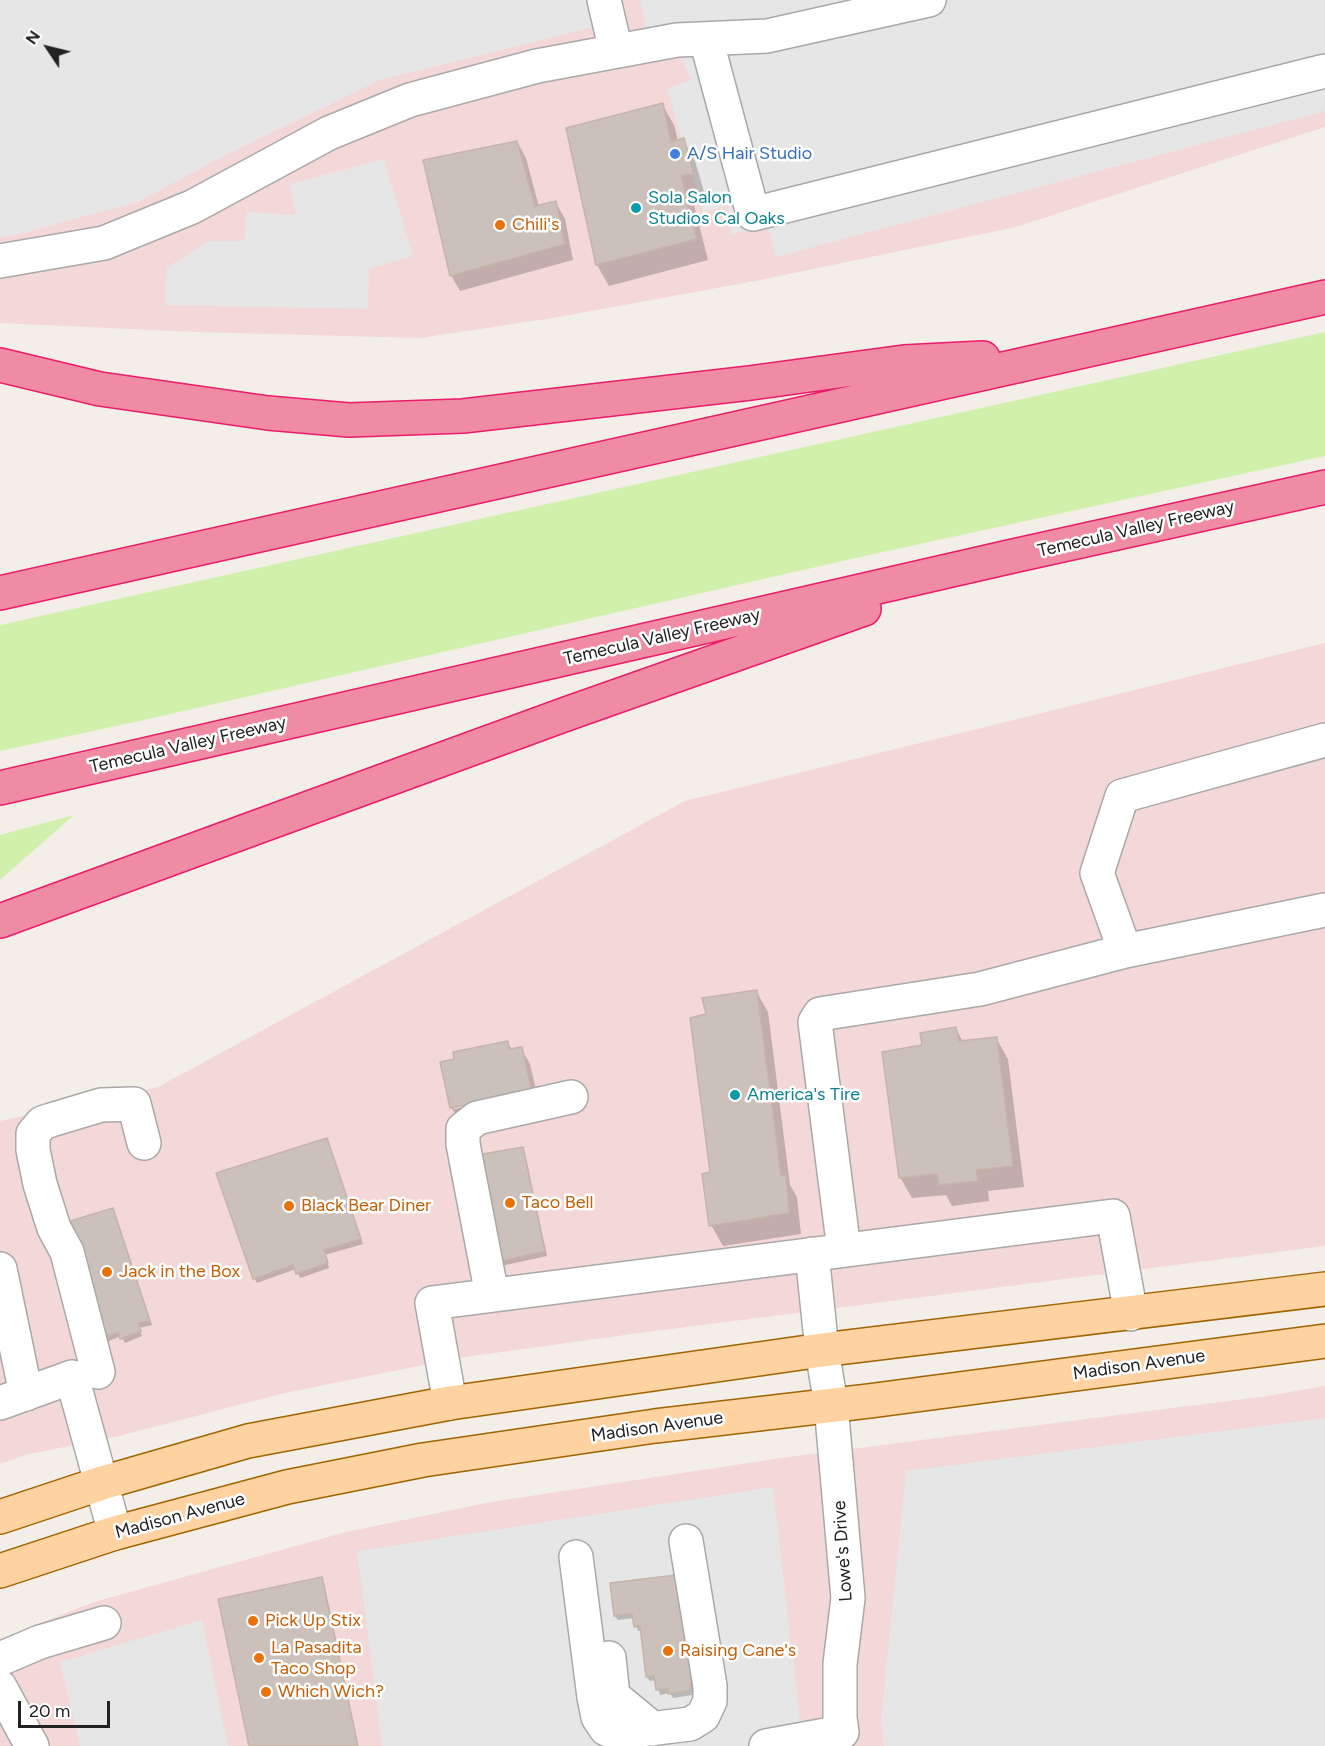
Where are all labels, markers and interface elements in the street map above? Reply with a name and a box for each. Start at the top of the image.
north arrow [18,18,78,78]
text: N [22,27,44,48]
place label: A/S Hair Studio [687,143,812,165]
marker: A/S Hair Studio [668,147,682,161]
place label: Sola Salon Studios Cal Oaks [648,187,785,230]
marker: Sola Salon Studios Cal Oaks [629,201,643,215]
place label: Chili's [512,214,559,236]
marker: Chili's [493,218,507,232]
street label: Temecula Valley Freeway [1036,496,1236,562]
street label: Temecula Valley Freeway [562,604,762,670]
street label: Temecula Valley Freeway [88,712,288,778]
place label: America's Tire [747,1084,860,1106]
marker: America's Tire [728,1088,742,1102]
place label: Taco Bell [522,1192,593,1214]
place label: Black Bear Diner [301,1195,431,1217]
marker: Taco Bell [503,1196,517,1210]
marker: Black Bear Diner [282,1199,296,1213]
place label: Jack in the Box [119,1261,240,1283]
marker: Jack in the Box [100,1265,114,1279]
street label: Madison Avenue [1071,1345,1207,1385]
street label: Madison Avenue [589,1407,725,1447]
street label: Madison Avenue [113,1488,247,1544]
street label: Lowe's Drive [829,1500,857,1602]
place label: Pick Up Stix [265,1610,361,1632]
marker: Pick Up Stix [246,1614,260,1628]
place label: La Pasadita Taco Shop [271,1637,362,1680]
place label: Raising Cane's [680,1640,796,1662]
marker: Raising Cane's [661,1644,675,1658]
marker: La Pasadita Taco Shop [252,1651,266,1665]
place label: Which Wich? [278,1681,384,1703]
marker: Which Wich? [259,1685,273,1699]
scale bar [21,1689,112,1727]
text: 20 m [29,1700,70,1722]

